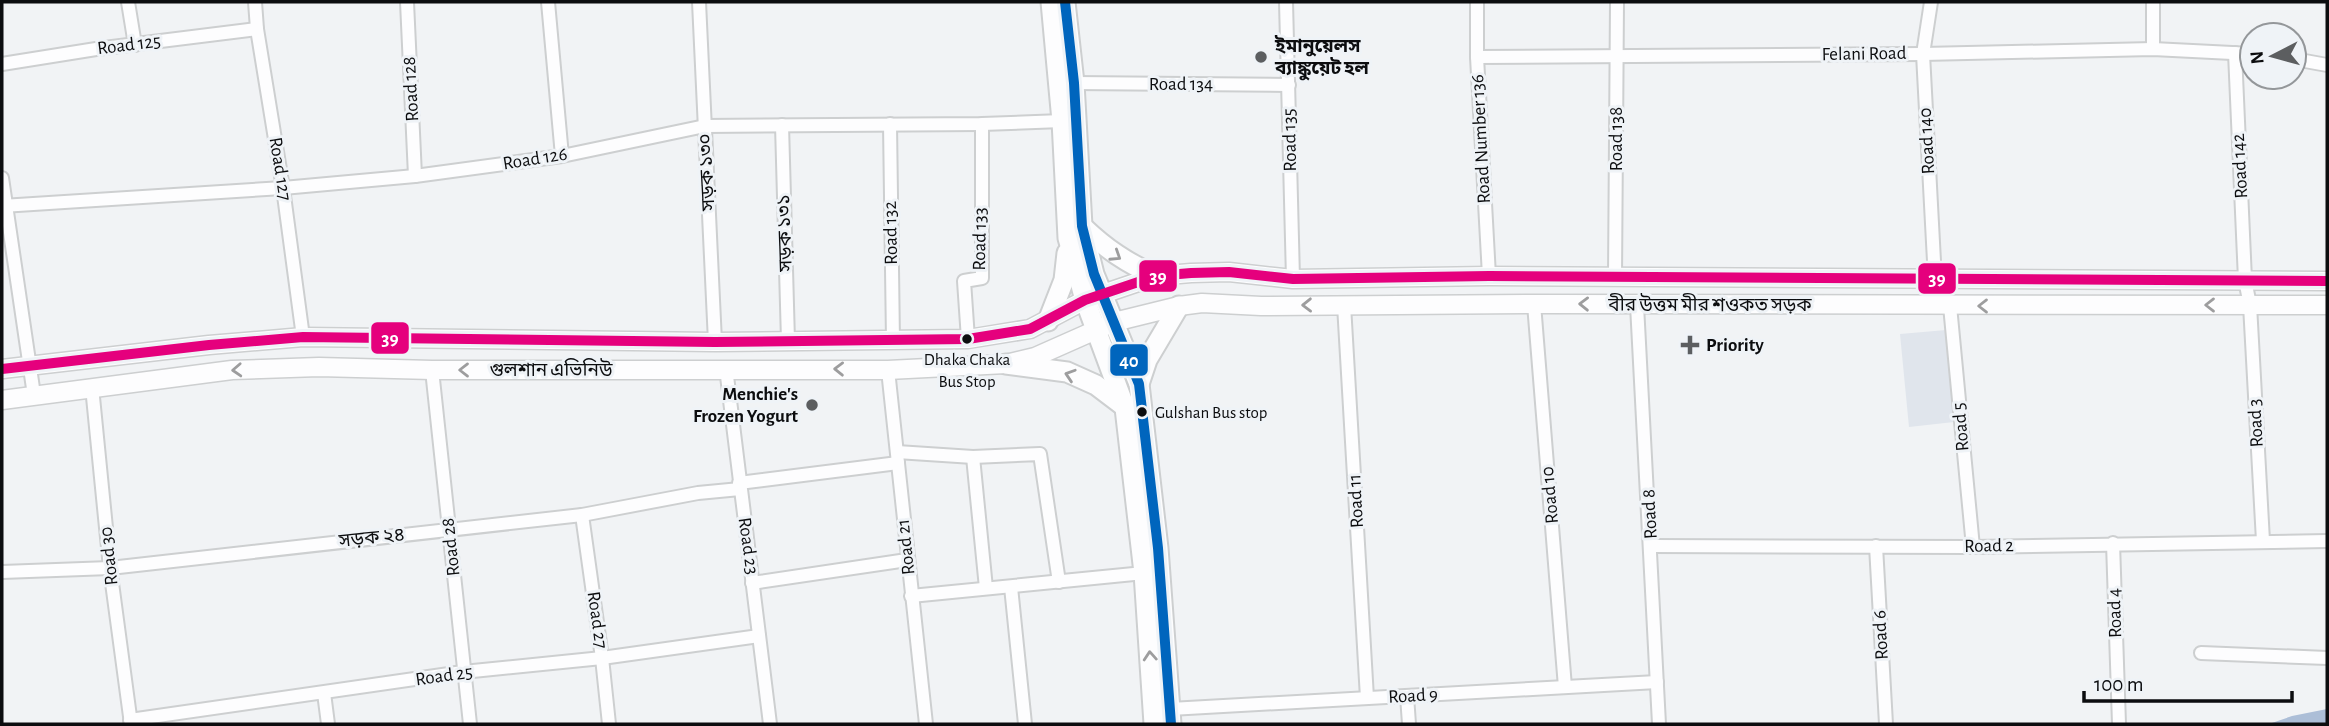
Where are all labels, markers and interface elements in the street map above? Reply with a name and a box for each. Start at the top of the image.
north arrow [2238,21,2308,91]
street label: Road 125 [96,32,162,58]
place label: ইমানুয়েলস ব্যাঙ্কুয়েট হল [1274,35,1369,81]
street label: Felani Road [1821,44,1907,64]
marker: ইমানুয়েলস ব্যাঙ্কুয়েট হল [1253,49,1269,65]
text: N [2247,50,2268,65]
street label: Road 128 [400,56,422,122]
street label: Road Number 136 [1468,74,1494,204]
street label: Road 134 [1149,75,1213,94]
street label: Road 138 [1607,107,1626,171]
street label: Road 140 [1916,107,1938,175]
street label: Road 135 [1280,108,1300,172]
street label: সড়ক ১৩০ [695,133,719,212]
street label: Road 142 [2229,133,2251,199]
street label: Road 127 [266,136,294,202]
street label: Road 126 [501,145,569,173]
street label: সড়ক ১৩১ [774,194,796,273]
street label: Road 132 [881,201,901,265]
street label: Road 133 [970,207,990,271]
one-way arrow [1108,247,1121,260]
line badge: 39 [1138,259,1178,293]
line badge: 39 [1917,262,1957,295]
text: 39 [1149,268,1167,287]
text: 39 [1928,270,1946,289]
street label: বীর উত্তম মীর শওকত সড়ক [1607,293,1812,315]
one-way arrow [1578,296,1588,312]
one-way arrow [1301,297,1312,313]
one-way arrow [2204,297,2215,313]
one-way arrow [1977,298,1987,314]
line badge: 39 [370,321,410,355]
text: 39 [381,330,399,349]
marker: Dhaka Chaka Bus Stop [960,332,974,346]
marker: Priority [1680,335,1700,355]
place label: Priority [1706,336,1764,355]
line badge: 40 [1109,343,1149,377]
place label: Dhaka Chaka Bus Stop [924,351,1010,390]
text: 40 [1119,352,1139,371]
street label: গুলশান এভিনিউ [489,358,613,380]
one-way arrow [231,362,242,377]
one-way arrow [459,362,469,378]
one-way arrow [833,362,844,377]
one-way arrow [1065,369,1077,383]
place label: Menchie's Frozen Yogurt [693,385,799,426]
marker: Menchie's Frozen Yogurt [804,397,820,413]
street label: Road 3 [2245,398,2267,448]
street label: Road 5 [1949,402,1973,452]
place label: Gulshan Bus stop [1155,404,1268,421]
marker: Gulshan Bus stop [1135,405,1149,419]
street label: Road 10 [1538,466,1562,524]
street label: Road 11 [1345,474,1367,528]
street label: Road 8 [1639,489,1661,539]
street label: Road 23 [735,516,761,576]
street label: Road 28 [438,517,464,577]
street label: Road 21 [894,518,918,576]
street label: সড়ক ২৪ [337,525,406,551]
street label: Road 30 [96,526,122,586]
street label: Road 2 [1964,536,2014,556]
street label: Road 4 [2105,588,2125,638]
street label: Road 27 [584,590,610,650]
street label: Road 6 [1870,610,1892,660]
one-way arrow [1142,650,1157,661]
scale bar [2084,660,2292,704]
street label: Road 25 [414,663,474,689]
text: 100 m [2094,674,2144,695]
street label: Road 9 [1388,685,1438,707]

